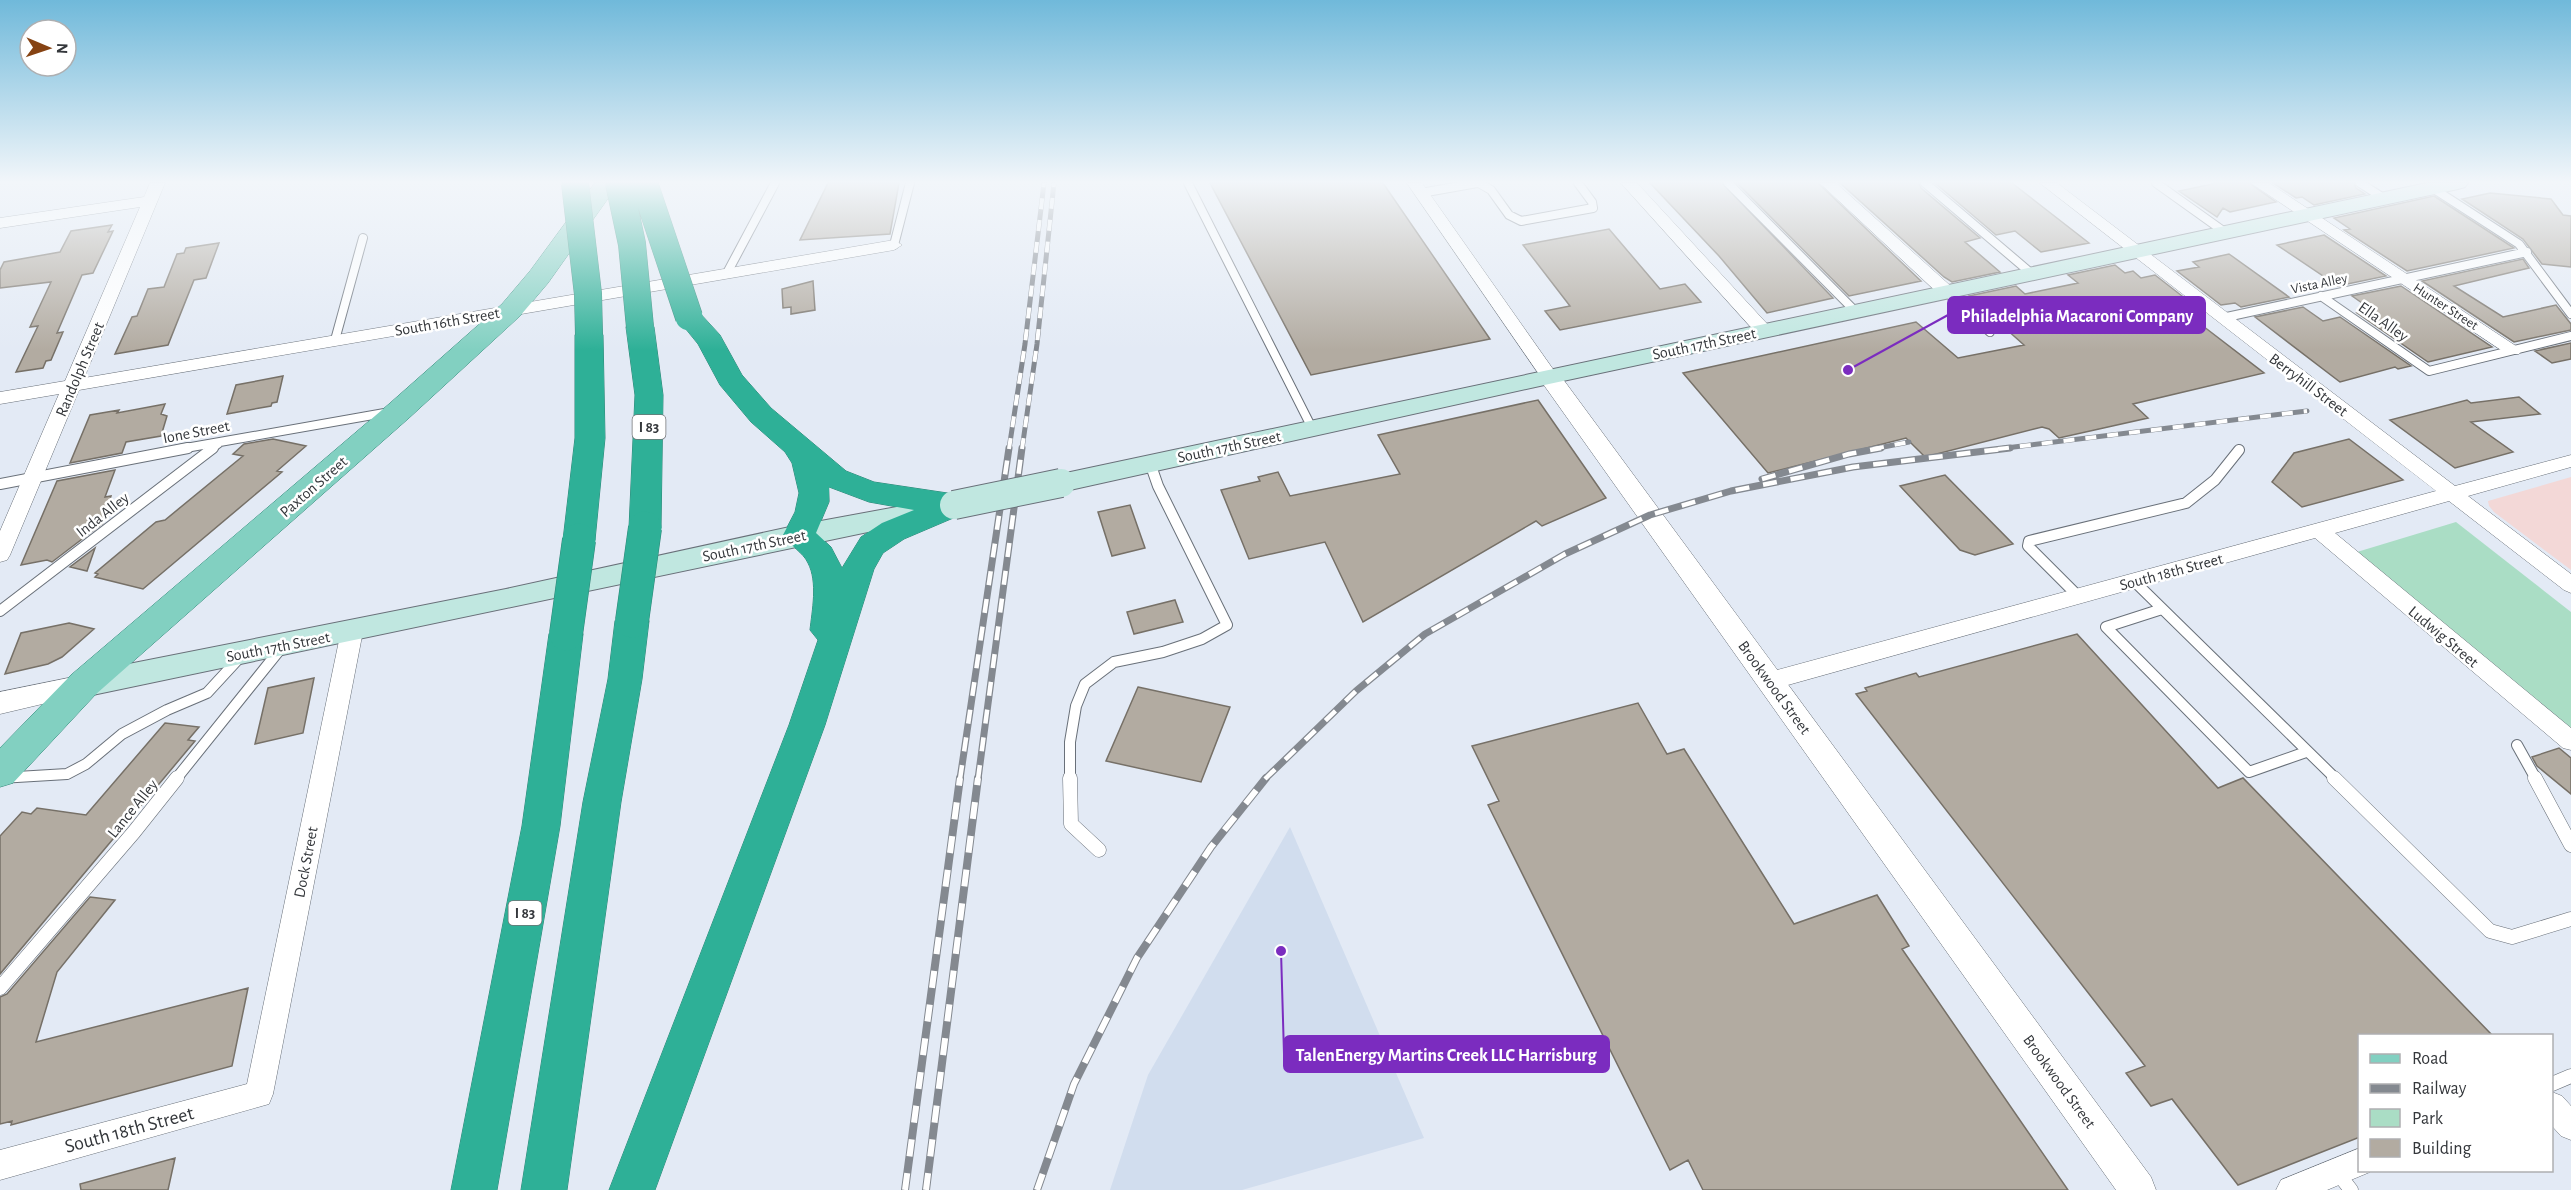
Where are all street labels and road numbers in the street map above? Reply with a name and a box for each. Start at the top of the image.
street label: Vista Alley [2290,271,2349,297]
street label: Hunter Street [2411,281,2481,333]
street label: Ella Alley [2355,299,2411,346]
street label: South 16th Street [394,305,501,339]
street label: Randolph Street [53,320,107,419]
street label: South 17th Street [1651,325,1757,363]
street label: Berryhill Street [2266,350,2351,420]
road number: I 83 [632,415,666,439]
street label: Ione Street [161,418,231,446]
street label: South 17th Street [1176,428,1282,466]
street label: Paxton Street [277,453,350,520]
street label: Inda Alley [73,489,133,541]
street label: South 17th Street [701,527,807,565]
street label: South 18th Street [2118,551,2225,593]
street label: Ludwig Street [2405,603,2481,670]
street label: South 17th Street [225,629,331,665]
street label: Brookwood Street [1735,638,1813,737]
street label: Lance Alley [105,776,162,841]
street label: Dock Street [291,825,321,899]
road number: I 83 [508,901,542,925]
street label: Brookwood Street [2020,1032,2098,1131]
street label: South 18th Street [63,1103,197,1157]

